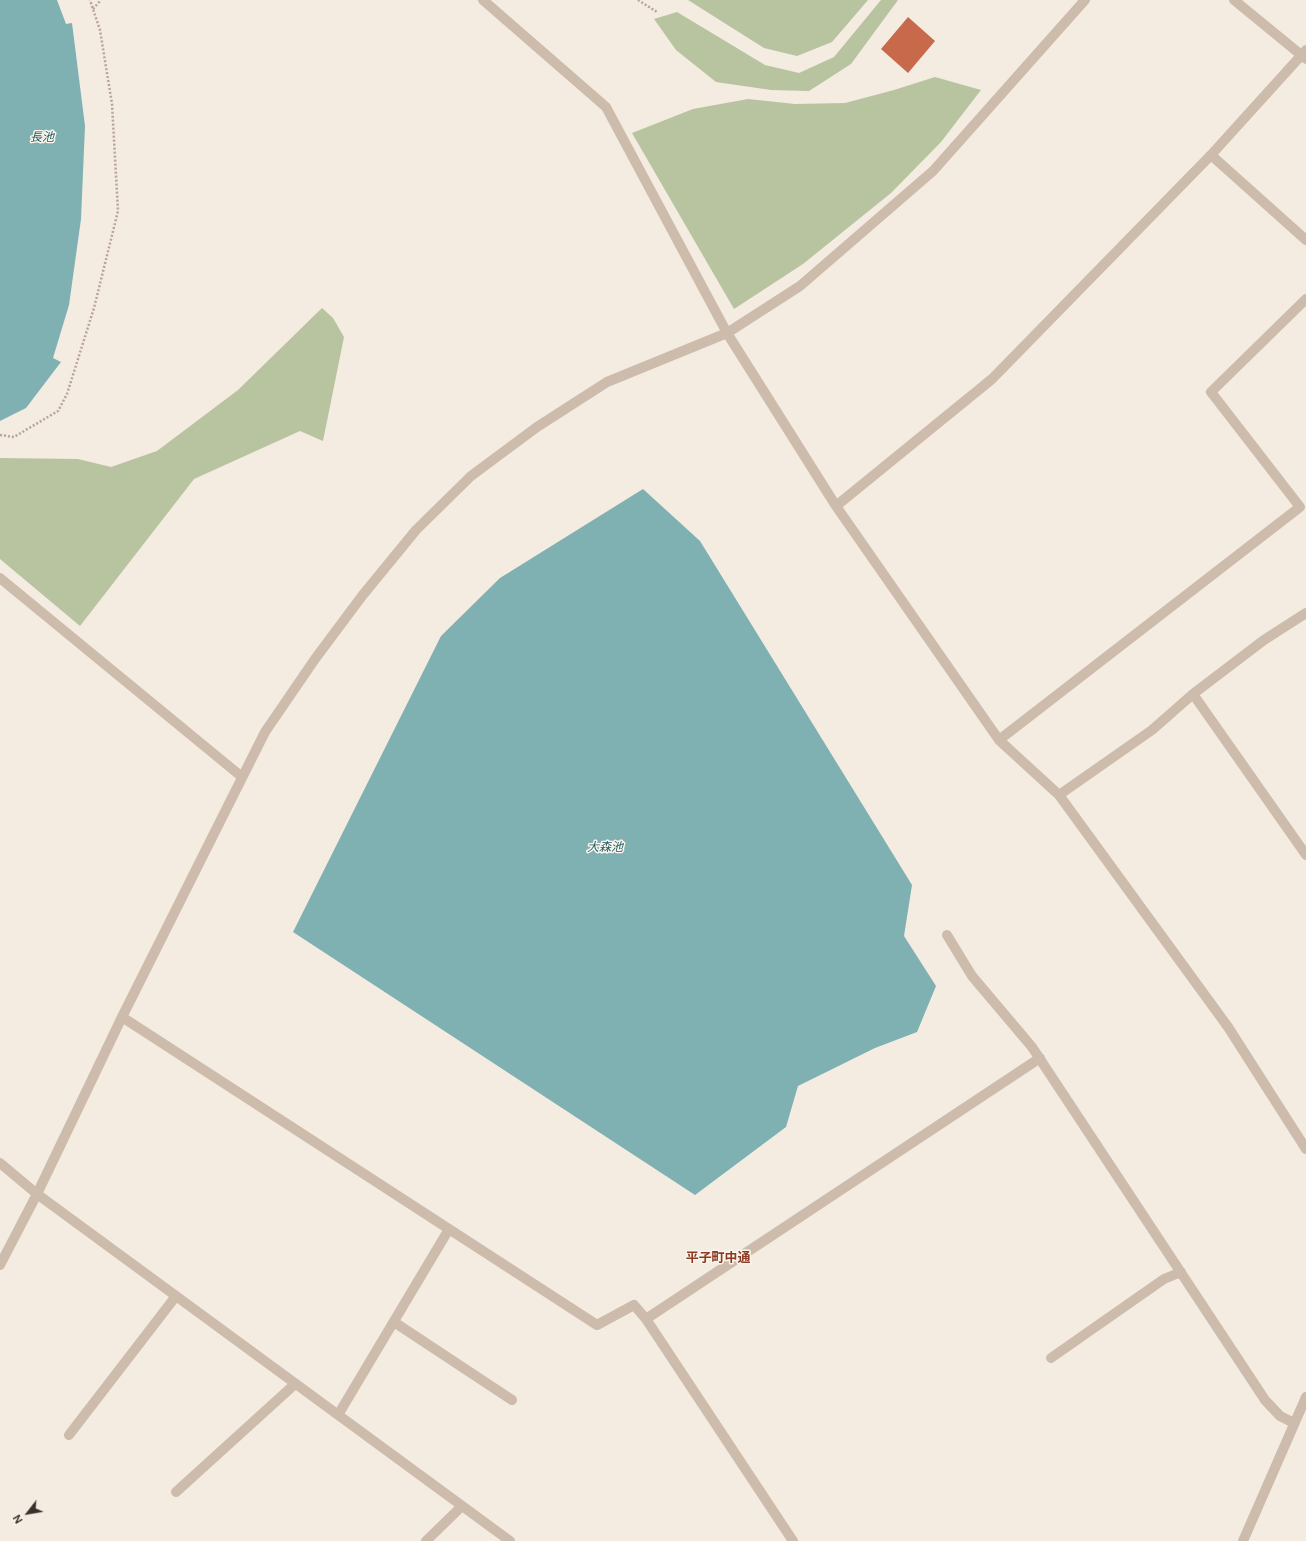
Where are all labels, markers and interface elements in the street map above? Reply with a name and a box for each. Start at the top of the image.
water label: 長池 [30,131,54,145]
water label: 大森池 [587,841,623,855]
district label: 平子町中通 [686,1251,750,1267]
north arrow [8,1493,48,1533]
text: N [10,1512,26,1526]

